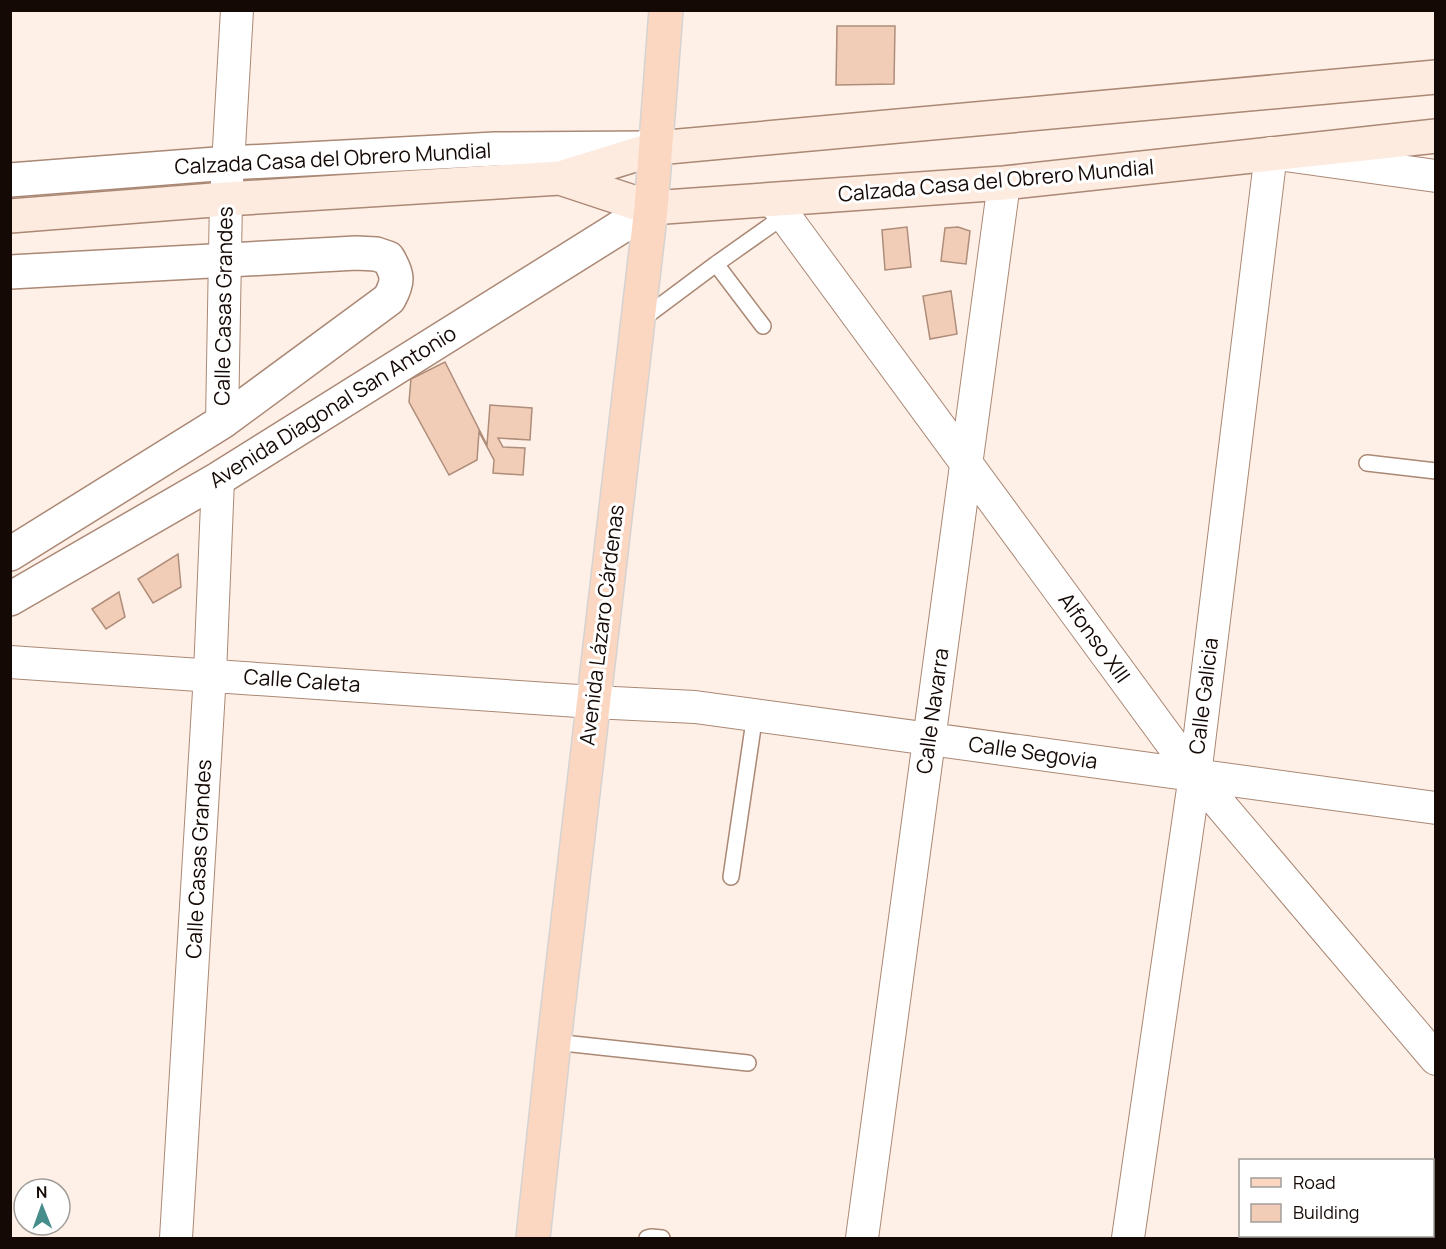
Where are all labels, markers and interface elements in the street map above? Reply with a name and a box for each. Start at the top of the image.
street label: Calzada Casa del Obrero Mundial [174,136,492,180]
street label: Calzada Casa del Obrero Mundial [837,152,1155,208]
street label: Calle Casas Grandes [207,206,239,406]
street label: Avenida Diagonal San Antonio [204,318,461,494]
street label: Avenida Lázaro Cárdenas [572,503,630,747]
street label: Alfonso XIII [1053,587,1137,688]
street label: Calle Galicia [1182,636,1224,756]
street label: Calle Navarra [909,646,955,776]
street label: Calle Caleta [243,662,361,698]
street label: Calle Segovia [967,729,1099,775]
street label: Calle Casas Grandes [179,759,217,959]
legend [1239,1159,1434,1237]
text: Road [1293,1170,1336,1194]
north arrow [12,1177,72,1237]
text: N [36,1181,48,1203]
text: Building [1293,1200,1359,1224]

